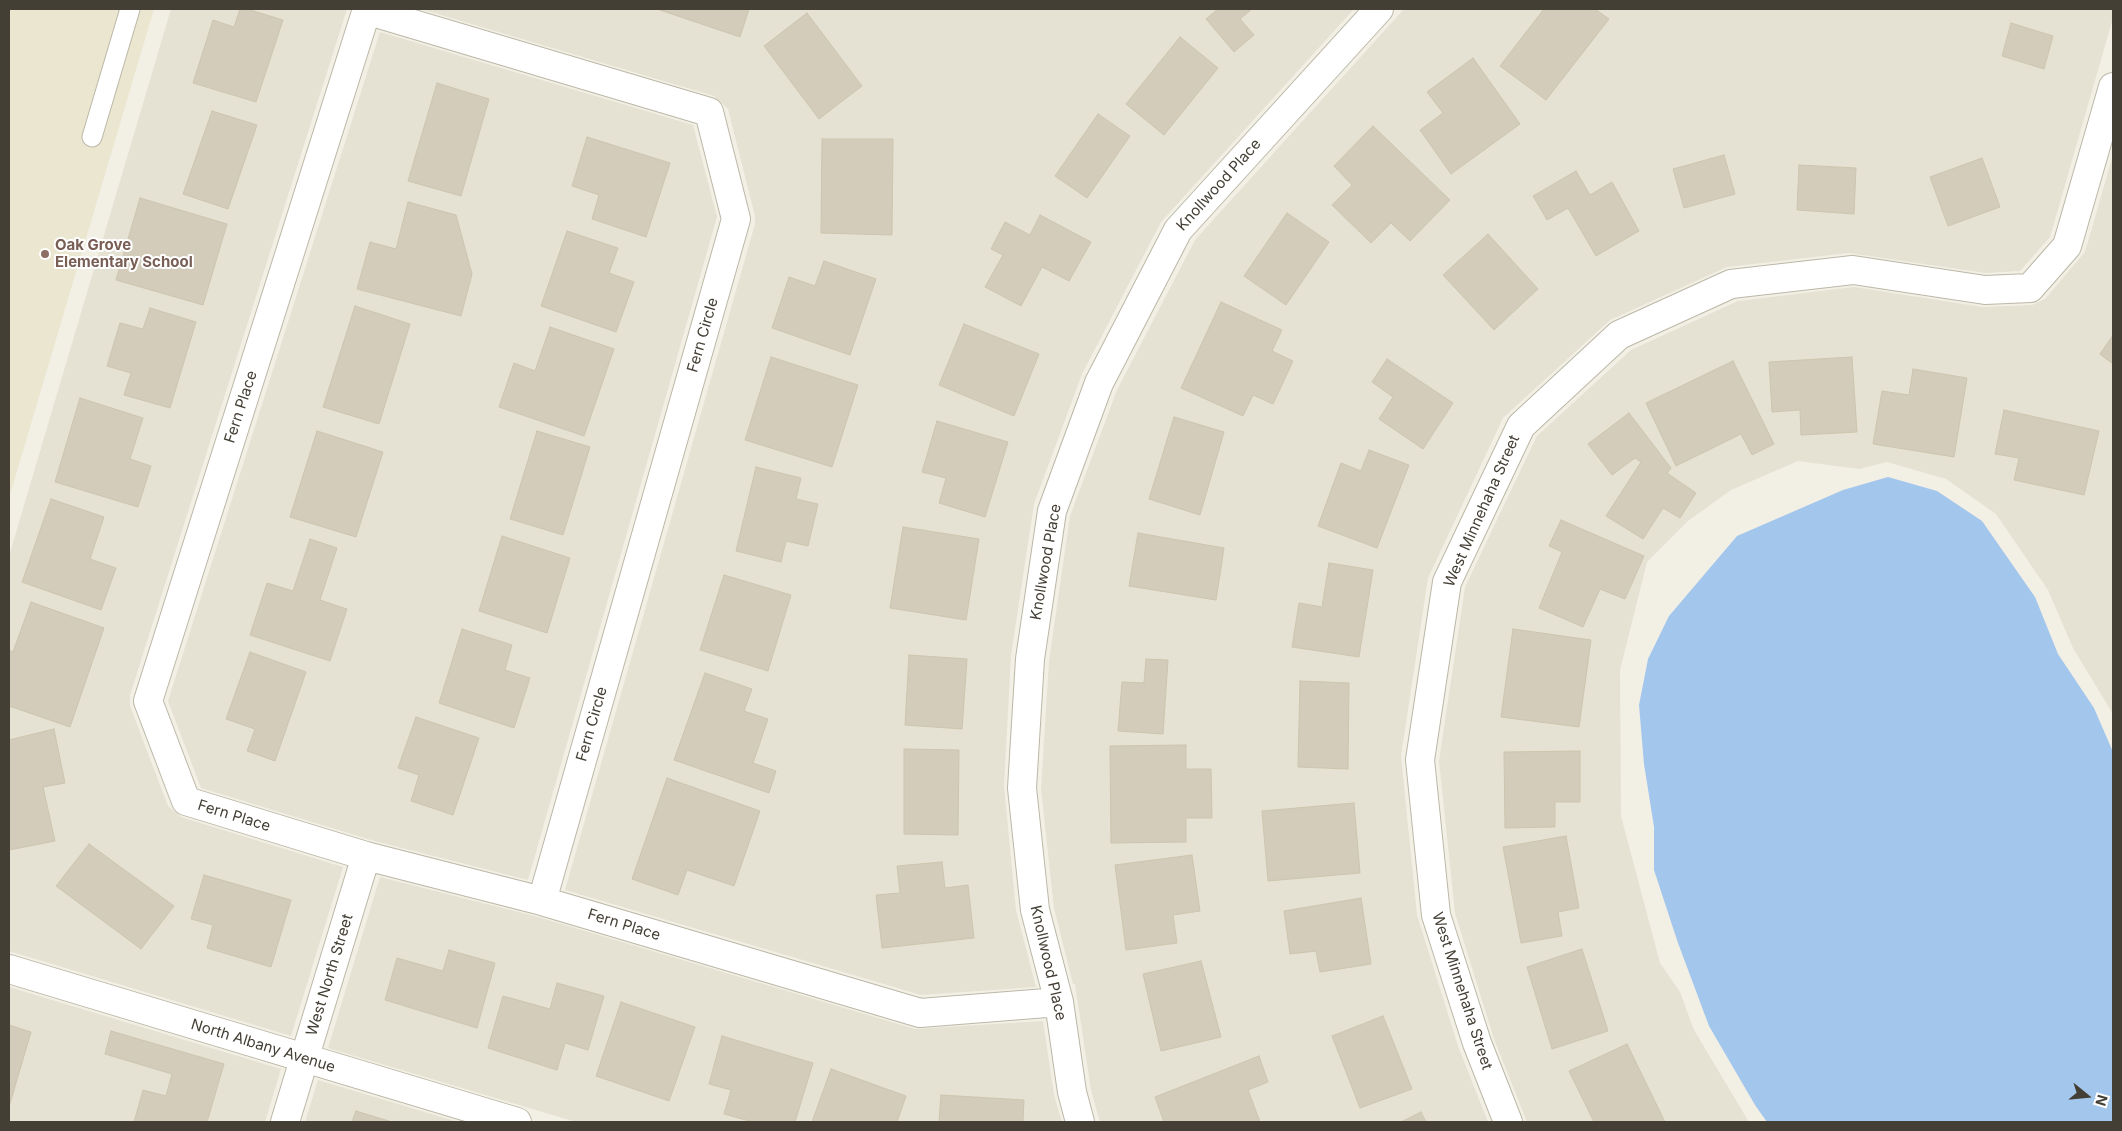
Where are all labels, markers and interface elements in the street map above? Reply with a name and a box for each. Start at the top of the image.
street label: Knollwood Place [1173,135,1265,235]
place label: Oak Grove Elementary School [55,236,193,271]
marker: Oak Grove Elementary School [39,248,51,260]
street label: Fern Circle [684,296,722,374]
street label: Fern Place [221,369,261,445]
street label: West Minnehaha Street [1440,432,1524,590]
street label: Knollwood Place [1027,503,1065,621]
street label: Fern Circle [573,685,611,763]
street label: Fern Place [196,796,272,836]
street label: Knollwood Place [1026,904,1070,1022]
street label: Fern Place [586,905,662,945]
street label: West Minnehaha Street [1428,910,1496,1072]
street label: West North Street [303,912,357,1038]
street label: North Albany Avenue [189,1015,337,1077]
north arrow [2062,1071,2112,1121]
text: N [2092,1093,2112,1108]

